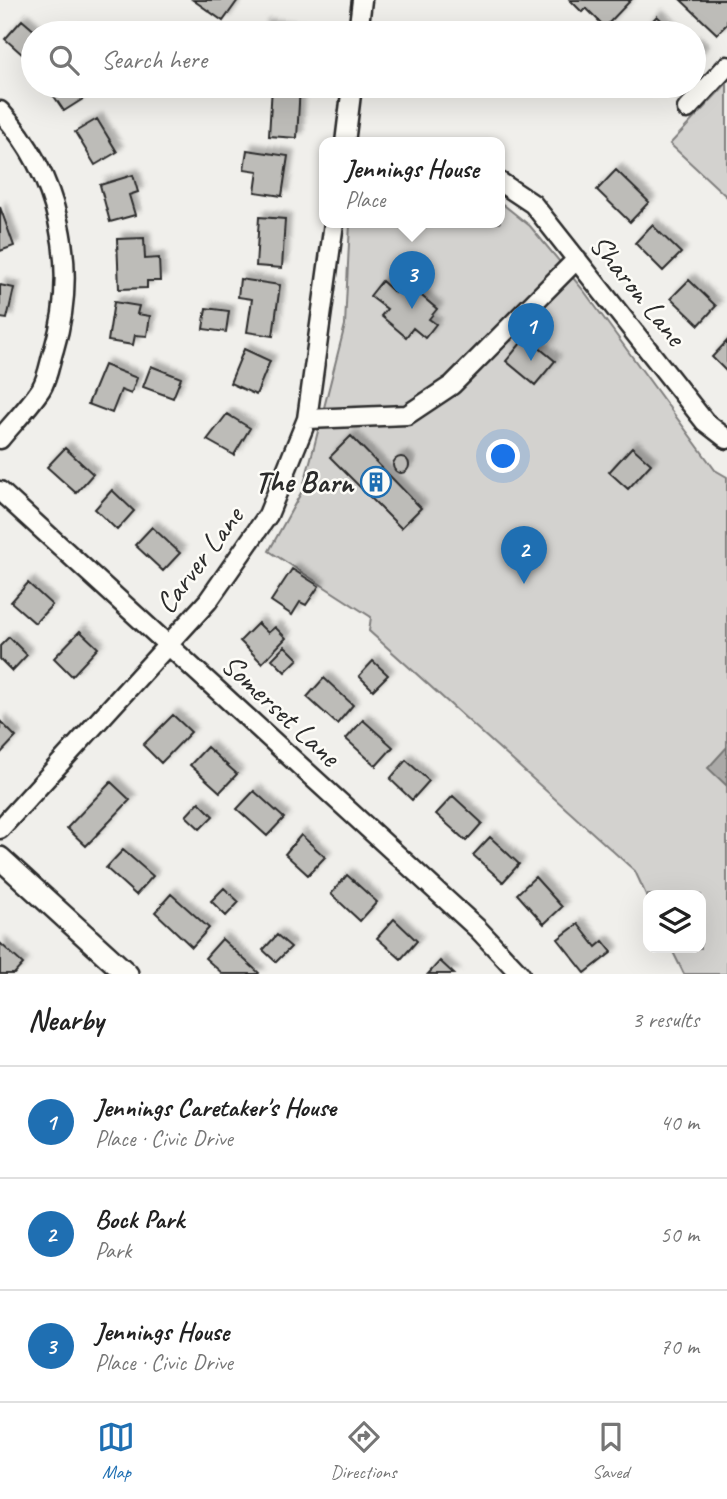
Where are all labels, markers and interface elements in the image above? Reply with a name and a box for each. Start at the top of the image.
search box [21,21,706,98]
icon: search [45,41,83,79]
text: Search here [101,43,207,76]
popup [319,137,505,228]
text: Jennings House [345,152,479,185]
text: Place [345,185,385,214]
street label: Sharon Lane [581,226,696,355]
pin: 3 [389,251,435,309]
pin: 1 [508,303,554,361]
your location [486,439,520,473]
place label: The Barn [255,463,355,501]
building icon: The Barn [359,465,393,499]
street label: Carver Lane [146,497,253,621]
pin: 2 [501,526,547,584]
street label: Somerset Lane [214,645,350,776]
map controls [643,890,706,953]
button: layers [643,890,706,953]
text: Nearby [28,1001,104,1039]
text: 3 results [632,1005,699,1034]
text: Jennings Caretaker's House [95,1091,336,1124]
text: 1 [46,1108,56,1137]
text: 40 m [660,1108,699,1137]
text: Place · Civic Drive [95,1124,233,1153]
text: Bock Park [95,1203,184,1236]
text: 2 [46,1220,56,1249]
text: 50 m [660,1220,699,1249]
text: Park [95,1236,131,1265]
text: Jennings House [95,1315,229,1348]
text: 3 [46,1332,56,1361]
text: 70 m [660,1332,699,1361]
text: Place · Civic Drive [95,1348,233,1377]
tab: Map [97,1418,135,1484]
tab: Directions [330,1418,397,1484]
tab: Saved [592,1418,630,1484]

